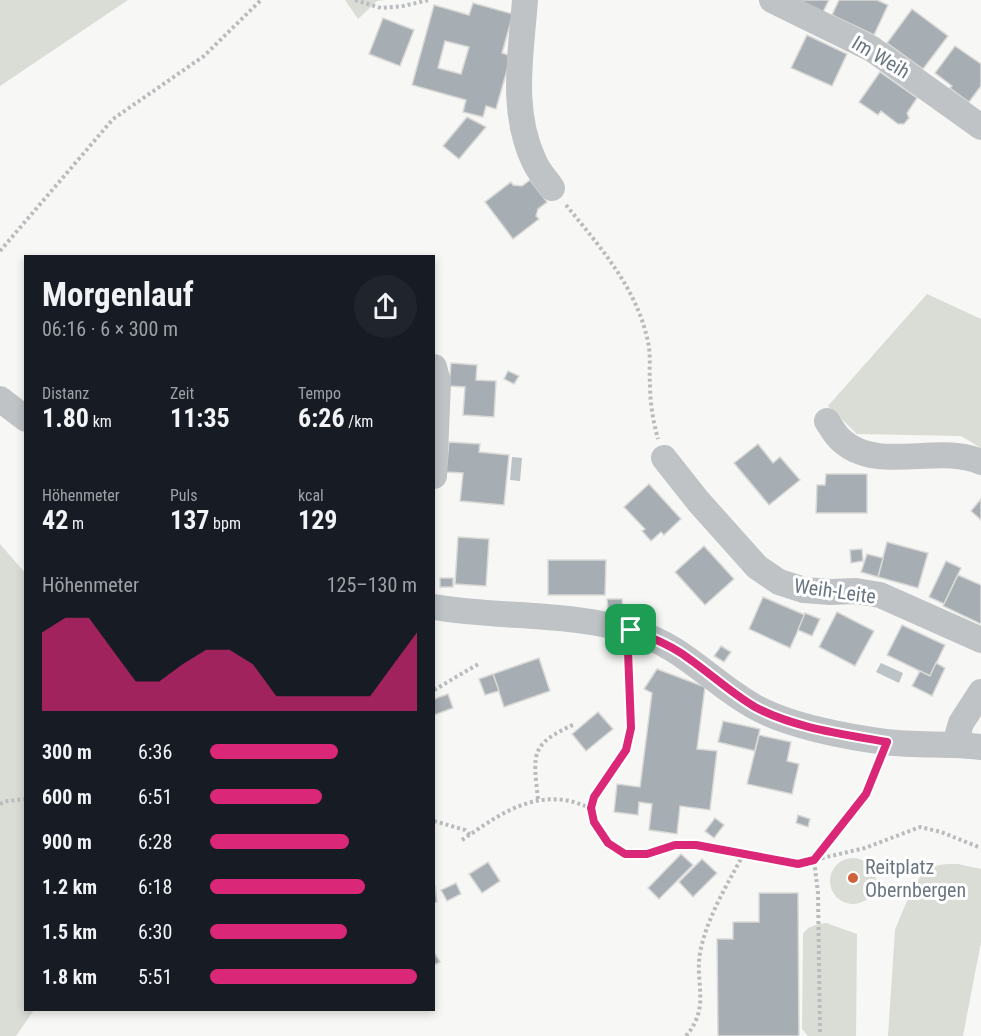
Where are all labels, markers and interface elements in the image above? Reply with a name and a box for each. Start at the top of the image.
street label: Im Weih [848,30,914,84]
text: Morgenlauf [42,275,194,314]
button: share [354,275,417,338]
text: 06:16 · 6 × 300 m [42,317,178,341]
text: Distanz [42,384,89,403]
text: Zeit [170,384,194,403]
text: Tempo [298,384,341,403]
text: 1.80 [42,403,89,433]
text: 11:35 [170,403,230,433]
text: 6:26 [298,403,345,433]
text: km [89,412,112,431]
text: /km [345,412,373,431]
text: Höhenmeter [42,486,120,505]
text: Puls [170,486,198,505]
text: kcal [298,486,324,505]
text: 42 [42,505,68,535]
text: 137 [170,505,209,535]
text: 129 [298,505,337,535]
text: m [68,514,84,533]
text: bpm [209,514,241,533]
text: Höhenmeter [42,573,139,597]
text: 125–130 m [327,573,417,597]
street label: Weih-Leite [793,573,877,609]
pin [605,604,656,655]
icon: arrive [614,613,647,646]
text: 300 m [42,740,92,764]
text: 6:36 [138,740,172,764]
text: 600 m [42,785,92,809]
text: 6:51 [138,785,172,809]
text: 900 m [42,830,92,854]
text: 6:28 [138,830,172,854]
place label: Reitplatz Obernbergen [865,855,966,902]
marker: Reitplatz Obernbergen [846,871,860,885]
text: 1.2 km [42,875,97,899]
text: 6:18 [138,875,172,899]
text: 1.5 km [42,920,97,944]
text: 6:30 [138,920,172,944]
text: 1.8 km [42,965,97,989]
text: 5:51 [138,965,172,989]

